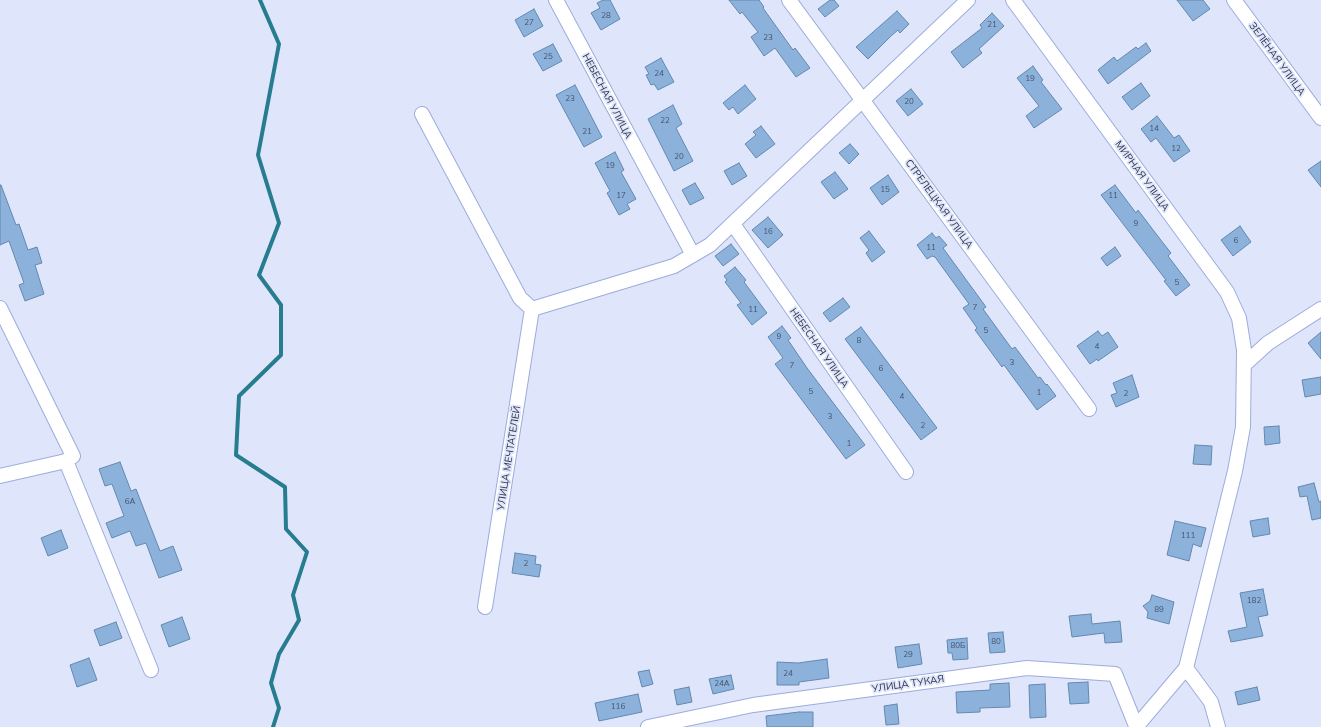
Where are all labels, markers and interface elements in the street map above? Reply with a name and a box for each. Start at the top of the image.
house number: 28 [601,11,611,21]
house number: 27 [524,18,534,28]
house number: 21 [987,20,997,30]
street label: ЗЕЛЁНАЯ УЛИЦА [1246,20,1308,98]
house number: 23 [763,33,773,43]
street label: НЕБЕСНАЯ УЛИЦА [579,51,635,141]
house number: 25 [543,52,553,62]
house number: 24 [654,69,664,79]
house number: 19 [1025,74,1035,84]
house number: 23 [565,94,575,104]
house number: 20 [904,97,914,107]
house number: 22 [660,116,670,126]
house number: 14 [1149,124,1159,134]
house number: 21 [582,127,592,137]
street label: МИРНАЯ УЛИЦА [1112,138,1172,214]
house number: 12 [1171,144,1181,154]
house number: 20 [674,152,684,162]
street label: СТРЕЛЕЦКАЯ УЛИЦА [903,157,975,251]
house number: 19 [605,161,615,171]
house number: 15 [880,185,890,195]
house number: 17 [616,191,626,201]
house number: 11 [1108,191,1118,201]
house number: 9 [1134,219,1138,229]
house number: 16 [763,227,773,237]
house number: 6 [1234,236,1238,246]
house number: 11 [926,243,936,253]
house number: 5 [1175,278,1179,288]
house number: 7 [973,303,977,313]
house number: 11 [748,305,758,315]
street label: НЕБЕСНАЯ УЛИЦА [787,306,851,390]
house number: 5 [984,326,988,336]
house number: 9 [777,332,781,342]
house number: 8 [857,336,861,346]
house number: 4 [1095,342,1099,352]
house number: 3 [1010,358,1014,368]
house number: 7 [790,361,794,371]
house number: 6 [879,364,883,374]
house number: 5 [809,387,813,397]
house number: 1 [1037,388,1041,398]
house number: 2 [1124,389,1128,399]
house number: 4 [900,392,904,402]
street label: УЛИЦА МЕЧТАТЕЛЕЙ [495,405,523,511]
house number: 3 [828,412,832,422]
house number: 2 [921,421,925,431]
house number: 1 [847,439,851,449]
house number: 6А [125,497,135,507]
house number: 111 [1181,531,1195,541]
house number: 2 [524,559,528,569]
house number: 182 [1247,596,1261,606]
house number: 89 [1154,605,1164,615]
house number: 80 [991,637,1001,647]
house number: 80Б [950,641,966,651]
house number: 29 [903,650,913,660]
house number: 24 [783,669,793,679]
street label: УЛИЦА ТУКАЯ [871,673,945,695]
house number: 24А [714,679,730,689]
house number: 116 [611,702,625,712]

